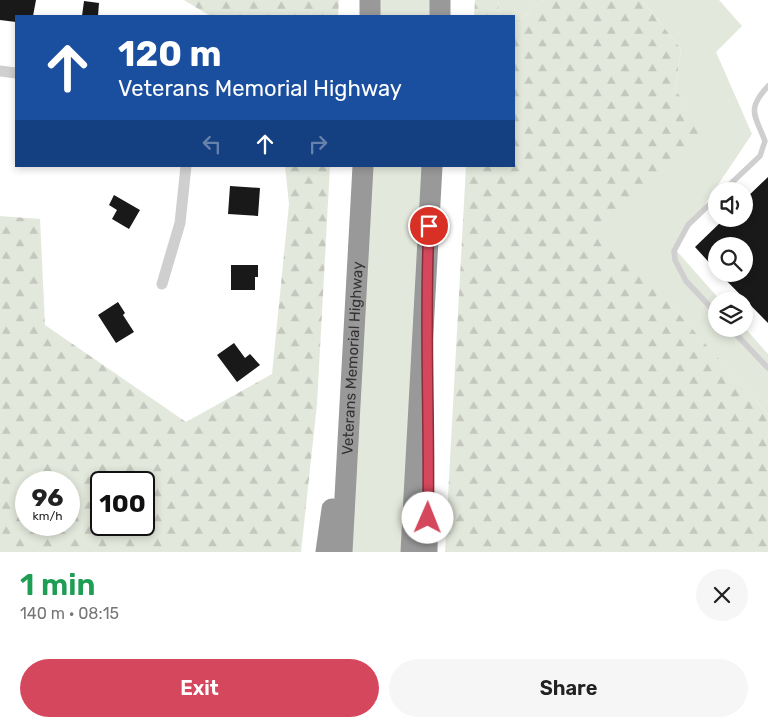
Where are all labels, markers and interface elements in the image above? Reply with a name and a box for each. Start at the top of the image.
text: 120 m [118,33,221,75]
icon: ahead [35,35,100,100]
text: Veterans Memorial Highway [118,75,402,102]
icon: left [198,130,226,158]
icon: ahead [251,130,279,158]
icon: right [304,130,332,158]
map controls [708,182,753,337]
button: sound [708,182,753,227]
pin [408,205,450,247]
icon: arrive [415,212,443,240]
button: search [708,237,753,282]
street label: Veterans Memorial Highway [338,261,367,456]
button: layers [708,292,753,337]
speed limit sign: 100 [90,471,155,536]
text: 96 [31,483,64,512]
position arrow [401,491,453,543]
text: km/h [33,509,62,523]
text: 1 min [20,567,95,603]
button: close [696,569,748,621]
text: 140 m · 08:15 [20,604,119,623]
button: Exit [20,659,379,717]
button: Share [389,659,748,717]

